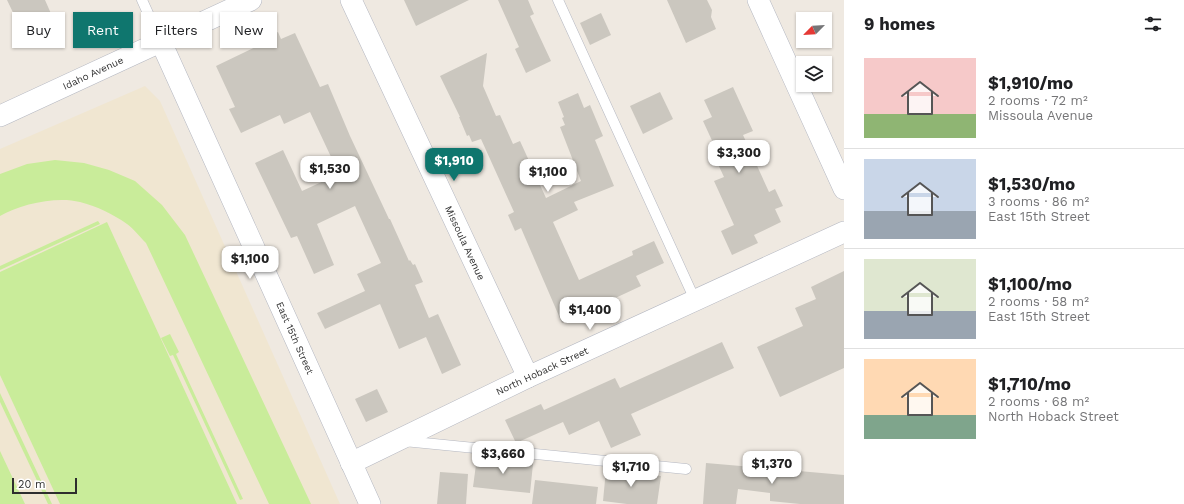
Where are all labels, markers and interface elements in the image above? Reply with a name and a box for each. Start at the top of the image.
chip: Buy [12,12,65,48]
chip: Rent [73,12,133,48]
chip: Filters [141,12,212,48]
chip: New [220,12,277,48]
north arrow [796,12,832,48]
map controls [796,12,832,92]
icon: filters [1142,13,1164,35]
text: 9 homes [864,14,935,34]
street label: Idaho Avenue [61,54,125,92]
button: layers [796,56,832,92]
text: $1,910/mo [988,73,1073,93]
icon: home [896,74,944,122]
text: 2 rooms · 72 m² [988,93,1088,108]
text: Missoula Avenue [988,108,1093,123]
pin: $3,300 [706,140,772,174]
text: $3,300 [717,145,761,160]
pin: $1,910 [421,148,487,182]
text: $1,910 [434,153,474,168]
pin: $1,530 [297,156,363,190]
pin: $1,100 [515,159,581,193]
text: $1,530 [309,161,351,176]
text: $1,100 [529,164,567,179]
text: $1,530/mo [988,174,1075,194]
icon: home [896,175,944,223]
text: 3 rooms · 86 m² [988,194,1089,209]
street label: Missoula Avenue [443,204,487,282]
text: East 15th Street [988,209,1090,224]
pin: $1,100 [217,246,283,280]
text: $1,100 [231,251,269,266]
text: $1,100/mo [988,274,1072,294]
icon: home [896,275,944,323]
text: 2 rooms · 58 m² [988,294,1089,309]
pin: $1,400 [557,297,623,331]
street label: East 15th Street [274,300,316,377]
text: $1,400 [569,302,611,317]
text: East 15th Street [988,309,1090,324]
street label: North Hoback Street [494,344,591,397]
text: $1,710/mo [988,374,1071,394]
icon: home [896,375,944,423]
text: 2 rooms · 68 m² [988,394,1089,409]
text: North Hoback Street [988,409,1119,424]
pin: $3,660 [470,441,536,475]
text: $3,660 [481,446,525,461]
pin: $1,370 [739,451,805,485]
pin: $1,710 [598,454,664,488]
text: $1,370 [752,456,793,471]
text: $1,710 [612,459,650,474]
scale bar [12,476,77,495]
text: 20 m [18,478,46,491]

